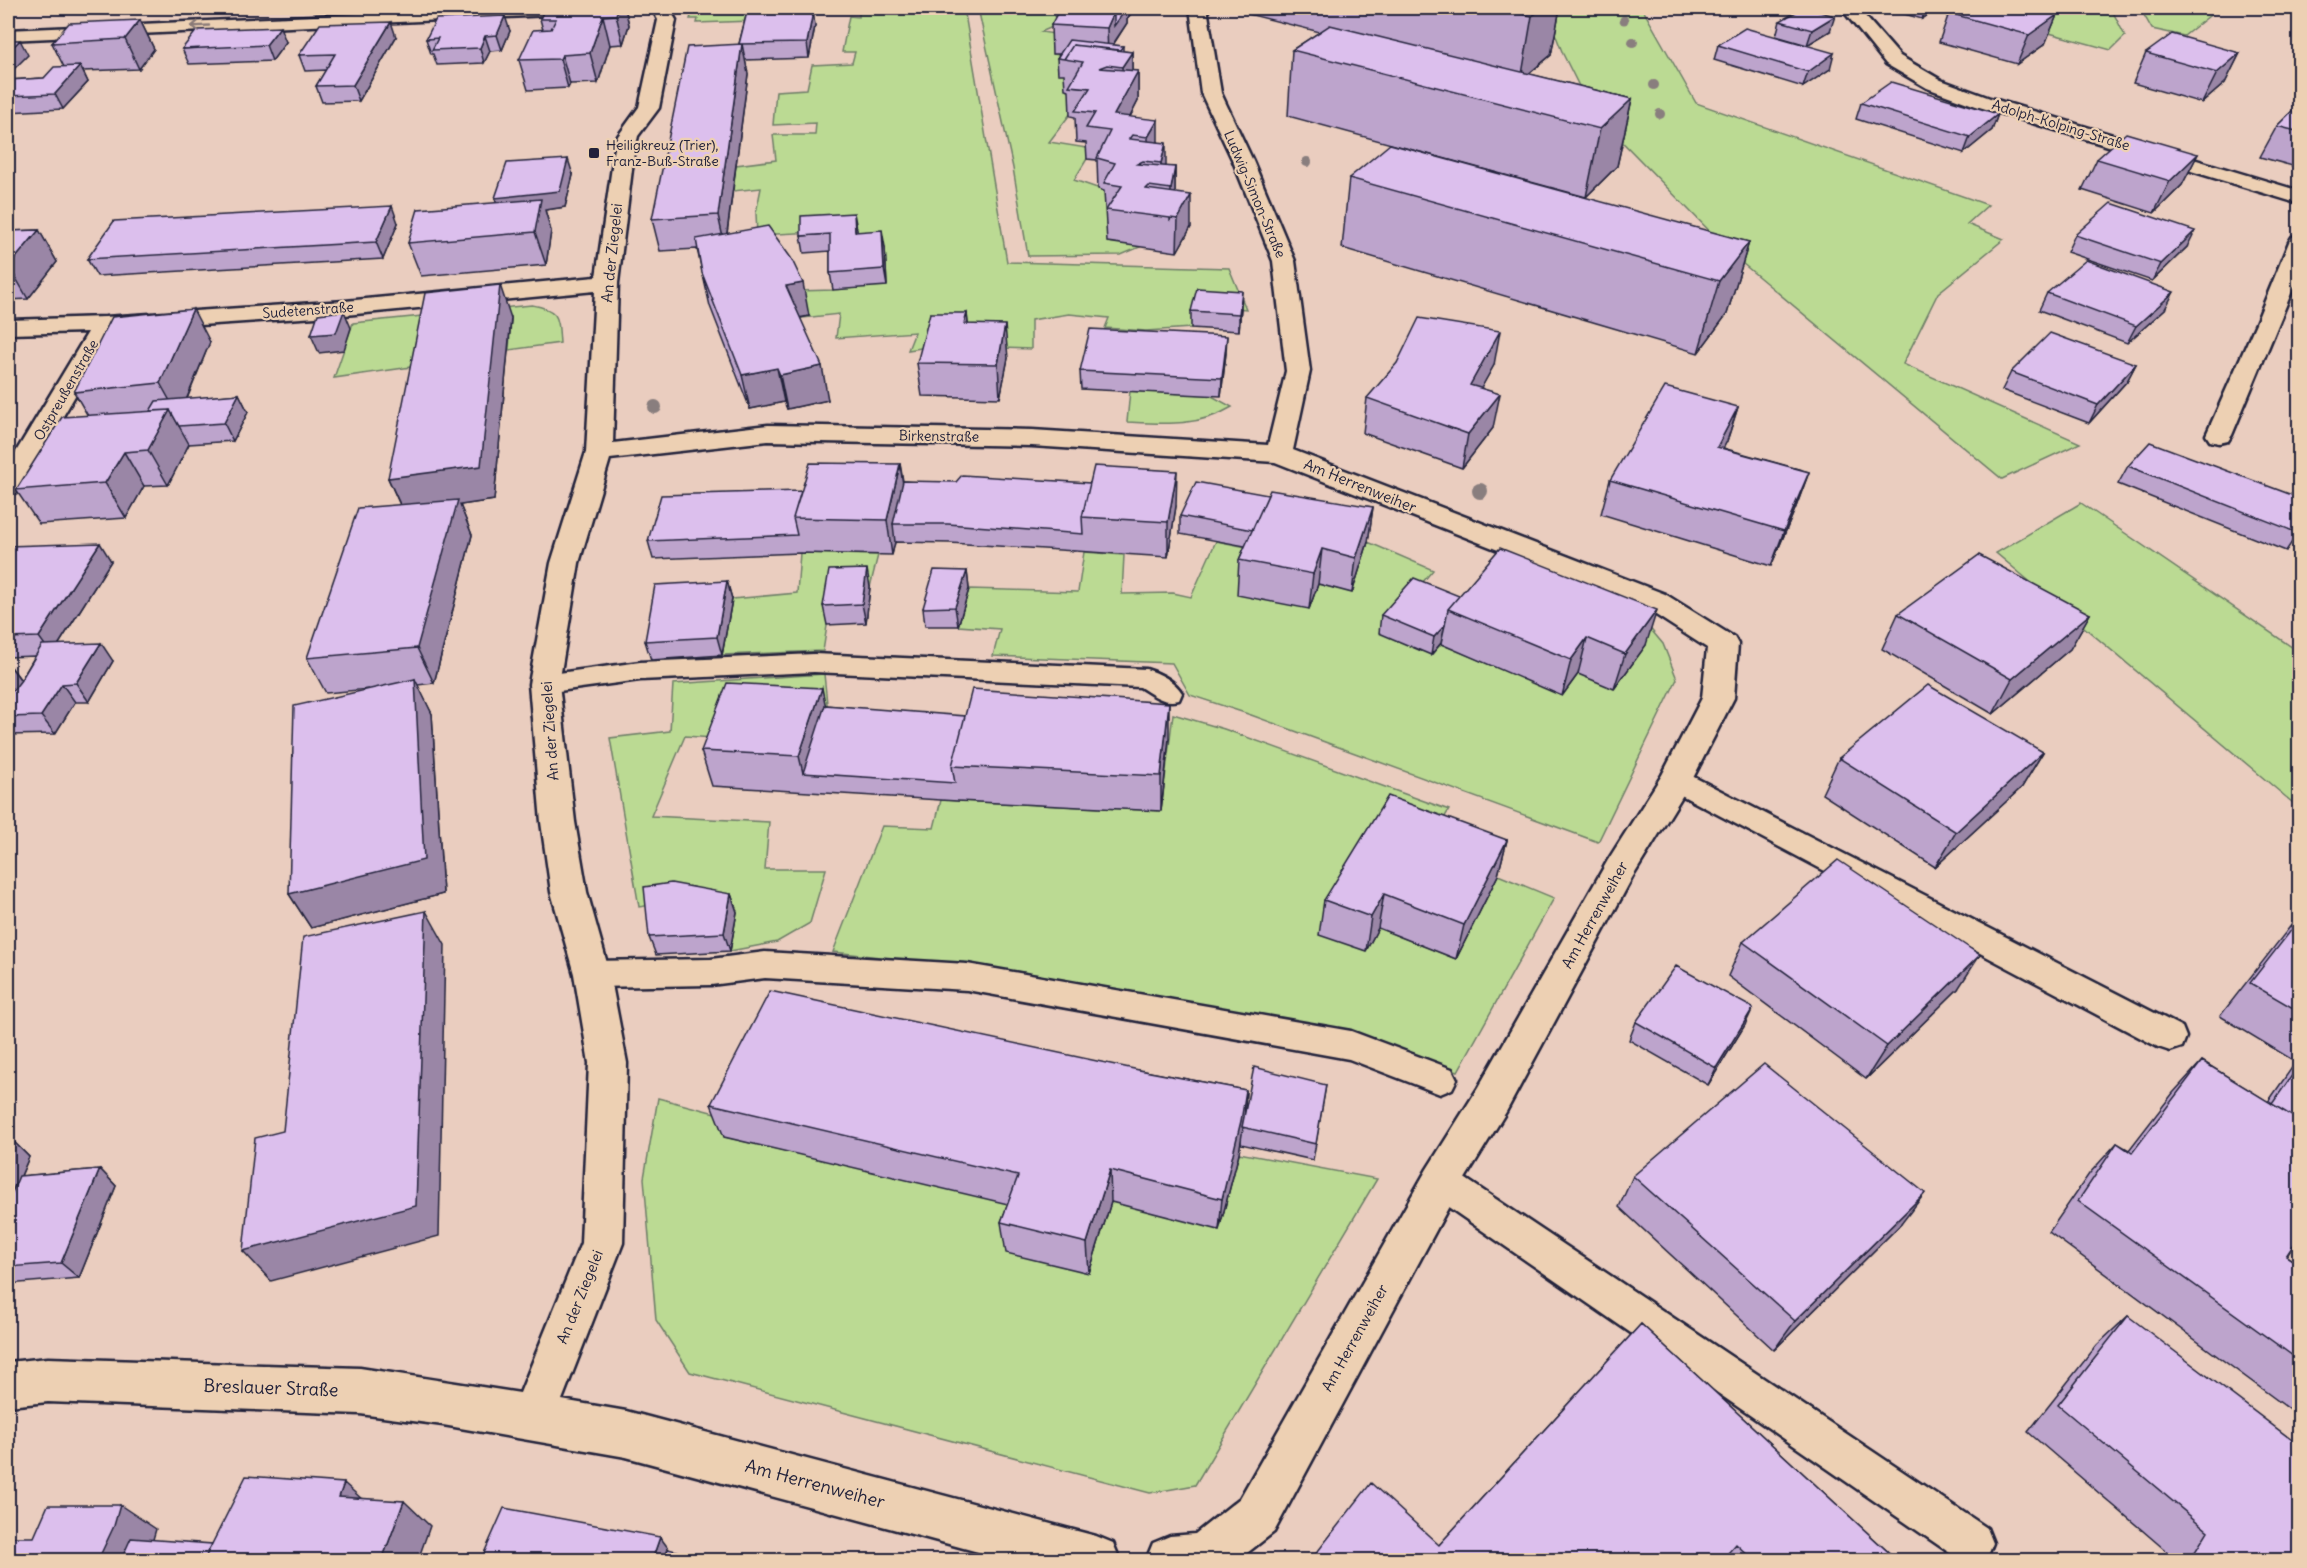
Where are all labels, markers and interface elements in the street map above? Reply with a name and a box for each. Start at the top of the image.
one-way arrow [191,21,211,32]
street label: Adolph-Kolping-Straße [1990,95,2132,155]
street label: Ludwig-Simon-Straße [1220,127,1290,261]
place label: Heiligkreuz (Trier), Franz-Buß-Straße [606,136,719,170]
marker: Heiligkreuz (Trier), Franz-Buß-Straße [587,146,601,160]
street label: An der Ziegelei [597,202,626,303]
street label: Sudetenstraße [262,298,354,322]
street label: Ostpreußenstraße [30,336,102,444]
street label: Birkenstraße [899,426,979,446]
street label: Am Herrenweiher [1301,454,1419,517]
street label: An der Ziegelei [537,681,562,781]
street label: Am Herrenweiher [1557,858,1632,972]
street label: An der Ziegelei [552,1247,607,1347]
street label: Am Herrenweiher [1317,1281,1392,1395]
street label: Breslauer Straße [203,1374,339,1401]
street label: Am Herrenweiher [743,1454,888,1513]

